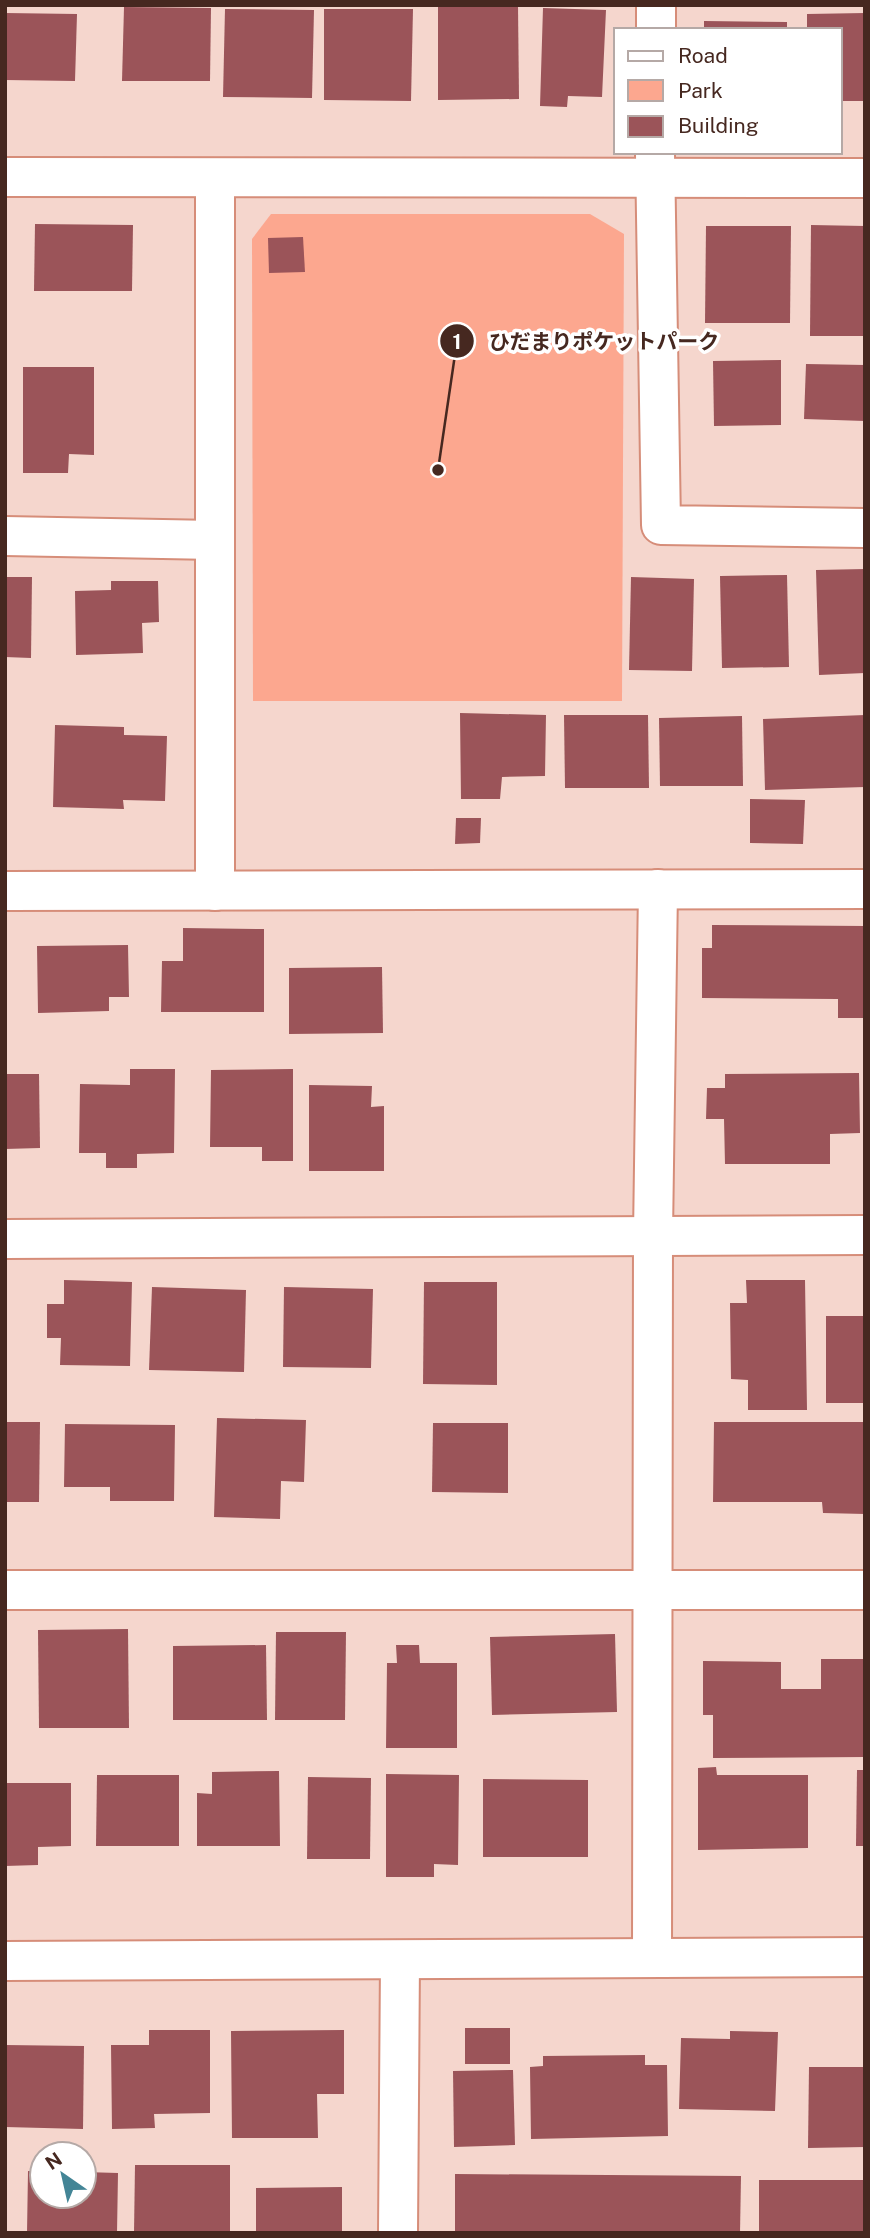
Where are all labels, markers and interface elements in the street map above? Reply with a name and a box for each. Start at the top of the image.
legend [614,28,842,154]
text: Road [678,43,728,68]
text: Park [678,78,723,103]
text: Building [678,113,759,138]
callout: ひだまりポケットパーク [439,320,733,362]
text: 1 [453,329,462,354]
text: ひだまりポケットパーク [489,329,719,354]
north arrow [28,2140,98,2210]
text: N [41,2148,66,2174]

